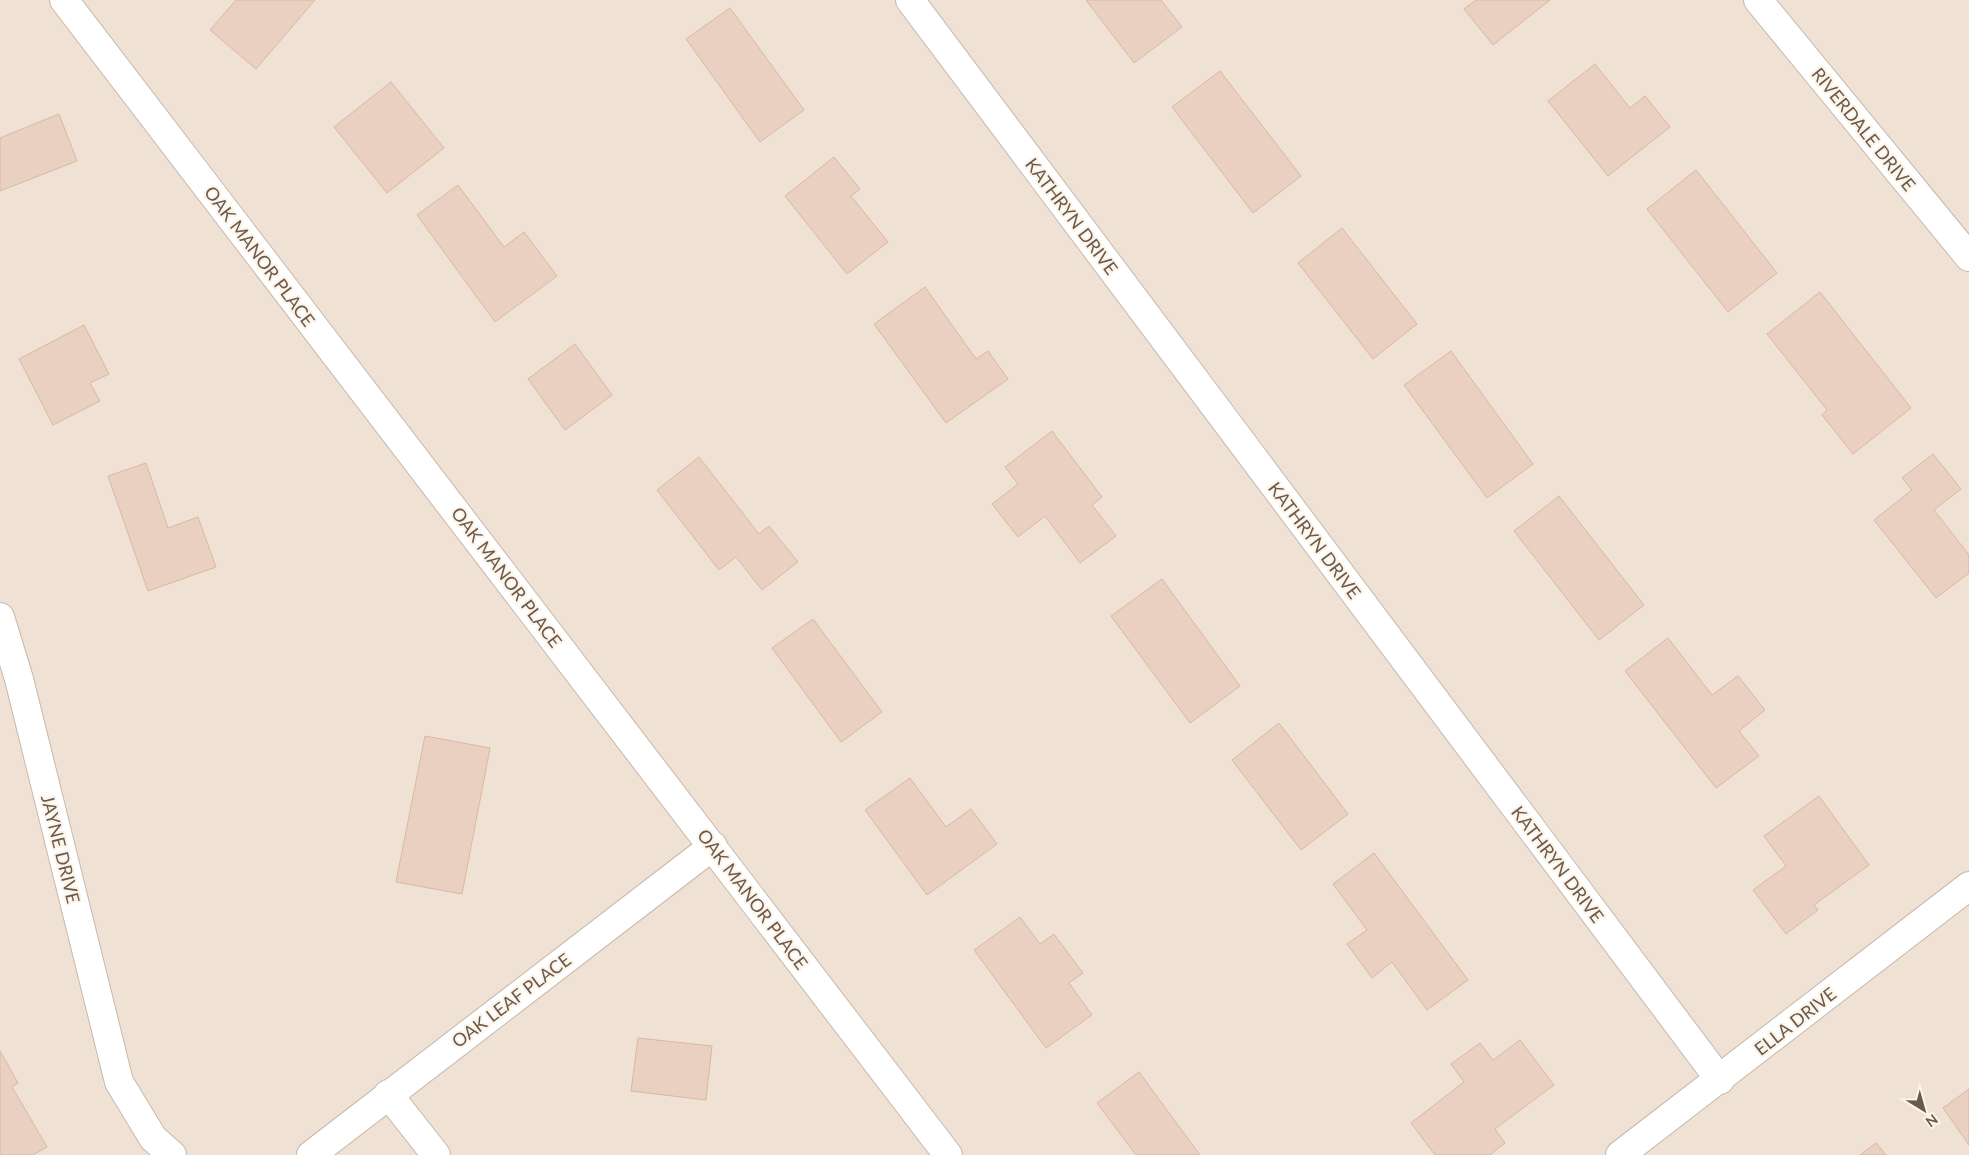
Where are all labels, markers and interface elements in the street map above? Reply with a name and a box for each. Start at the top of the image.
street label: RIVERDALE DRIVE [1807,63,1921,195]
street label: KATHRYN DRIVE [1021,153,1123,279]
street label: OAK MANOR PLACE [200,181,320,331]
street label: KATHRYN DRIVE [1264,477,1366,603]
street label: OAK MANOR PLACE [447,502,567,652]
street label: JAYNE DRIVE [37,793,85,905]
street label: KATHRYN DRIVE [1507,801,1609,927]
street label: OAK MANOR PLACE [693,824,813,974]
street label: OAK LEAF PLACE [447,948,575,1052]
street label: ELLA DRIVE [1750,982,1840,1060]
north arrow [1899,1085,1949,1135]
text: N [1923,1111,1942,1131]

